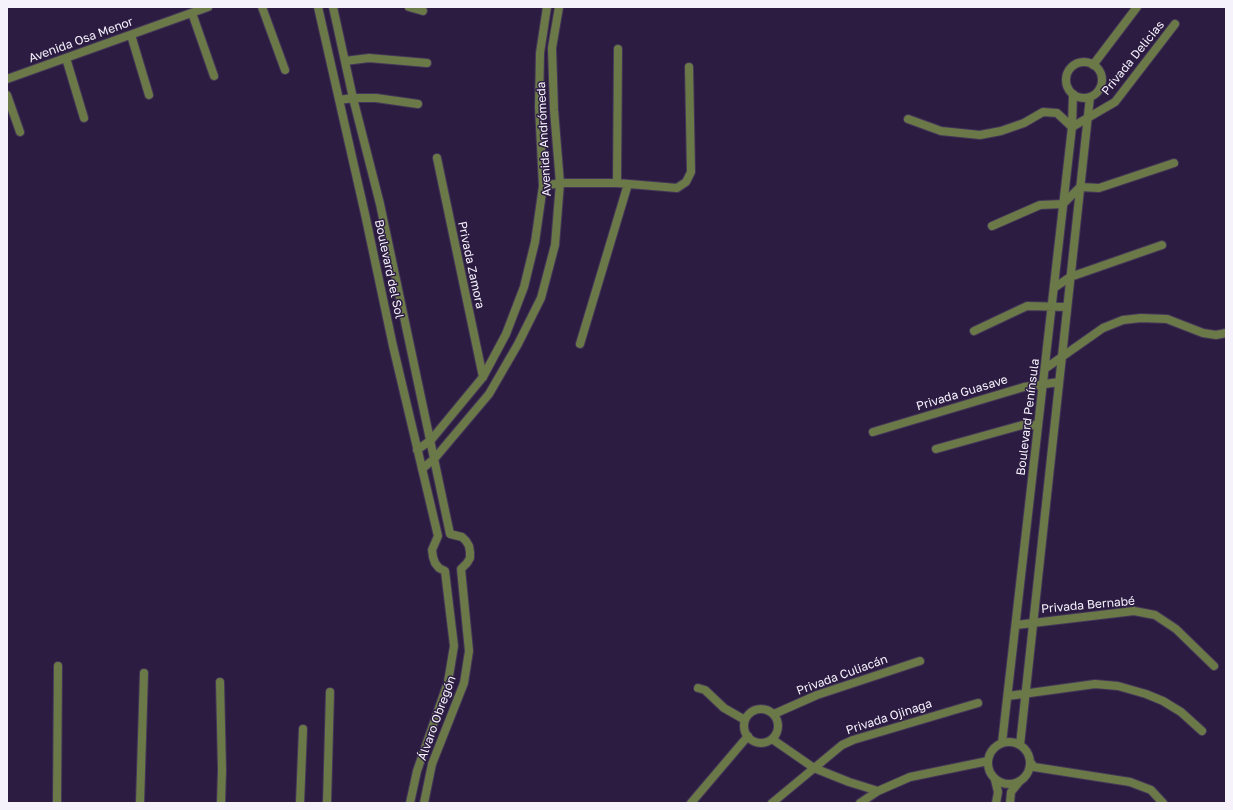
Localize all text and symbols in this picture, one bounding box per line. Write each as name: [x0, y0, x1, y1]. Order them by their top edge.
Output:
street label: Avenida Osa Menor: [27, 14, 135, 66]
street label: Privada Delicias: [1099, 18, 1167, 98]
street label: Avenida Andrómeda: [534, 81, 554, 197]
street label: Boulevard del Sol: [371, 218, 407, 320]
street label: Privada Zamora: [455, 220, 487, 310]
street label: Boulevard Península: [1014, 358, 1042, 476]
street label: Privada Guasave: [915, 372, 1009, 414]
street label: Privada Bernabé: [1040, 594, 1136, 616]
street label: Privada Culiacán: [794, 652, 890, 698]
street label: Álvaro Obregón: [415, 674, 459, 762]
street label: Privada Ojinaga: [844, 696, 934, 738]

